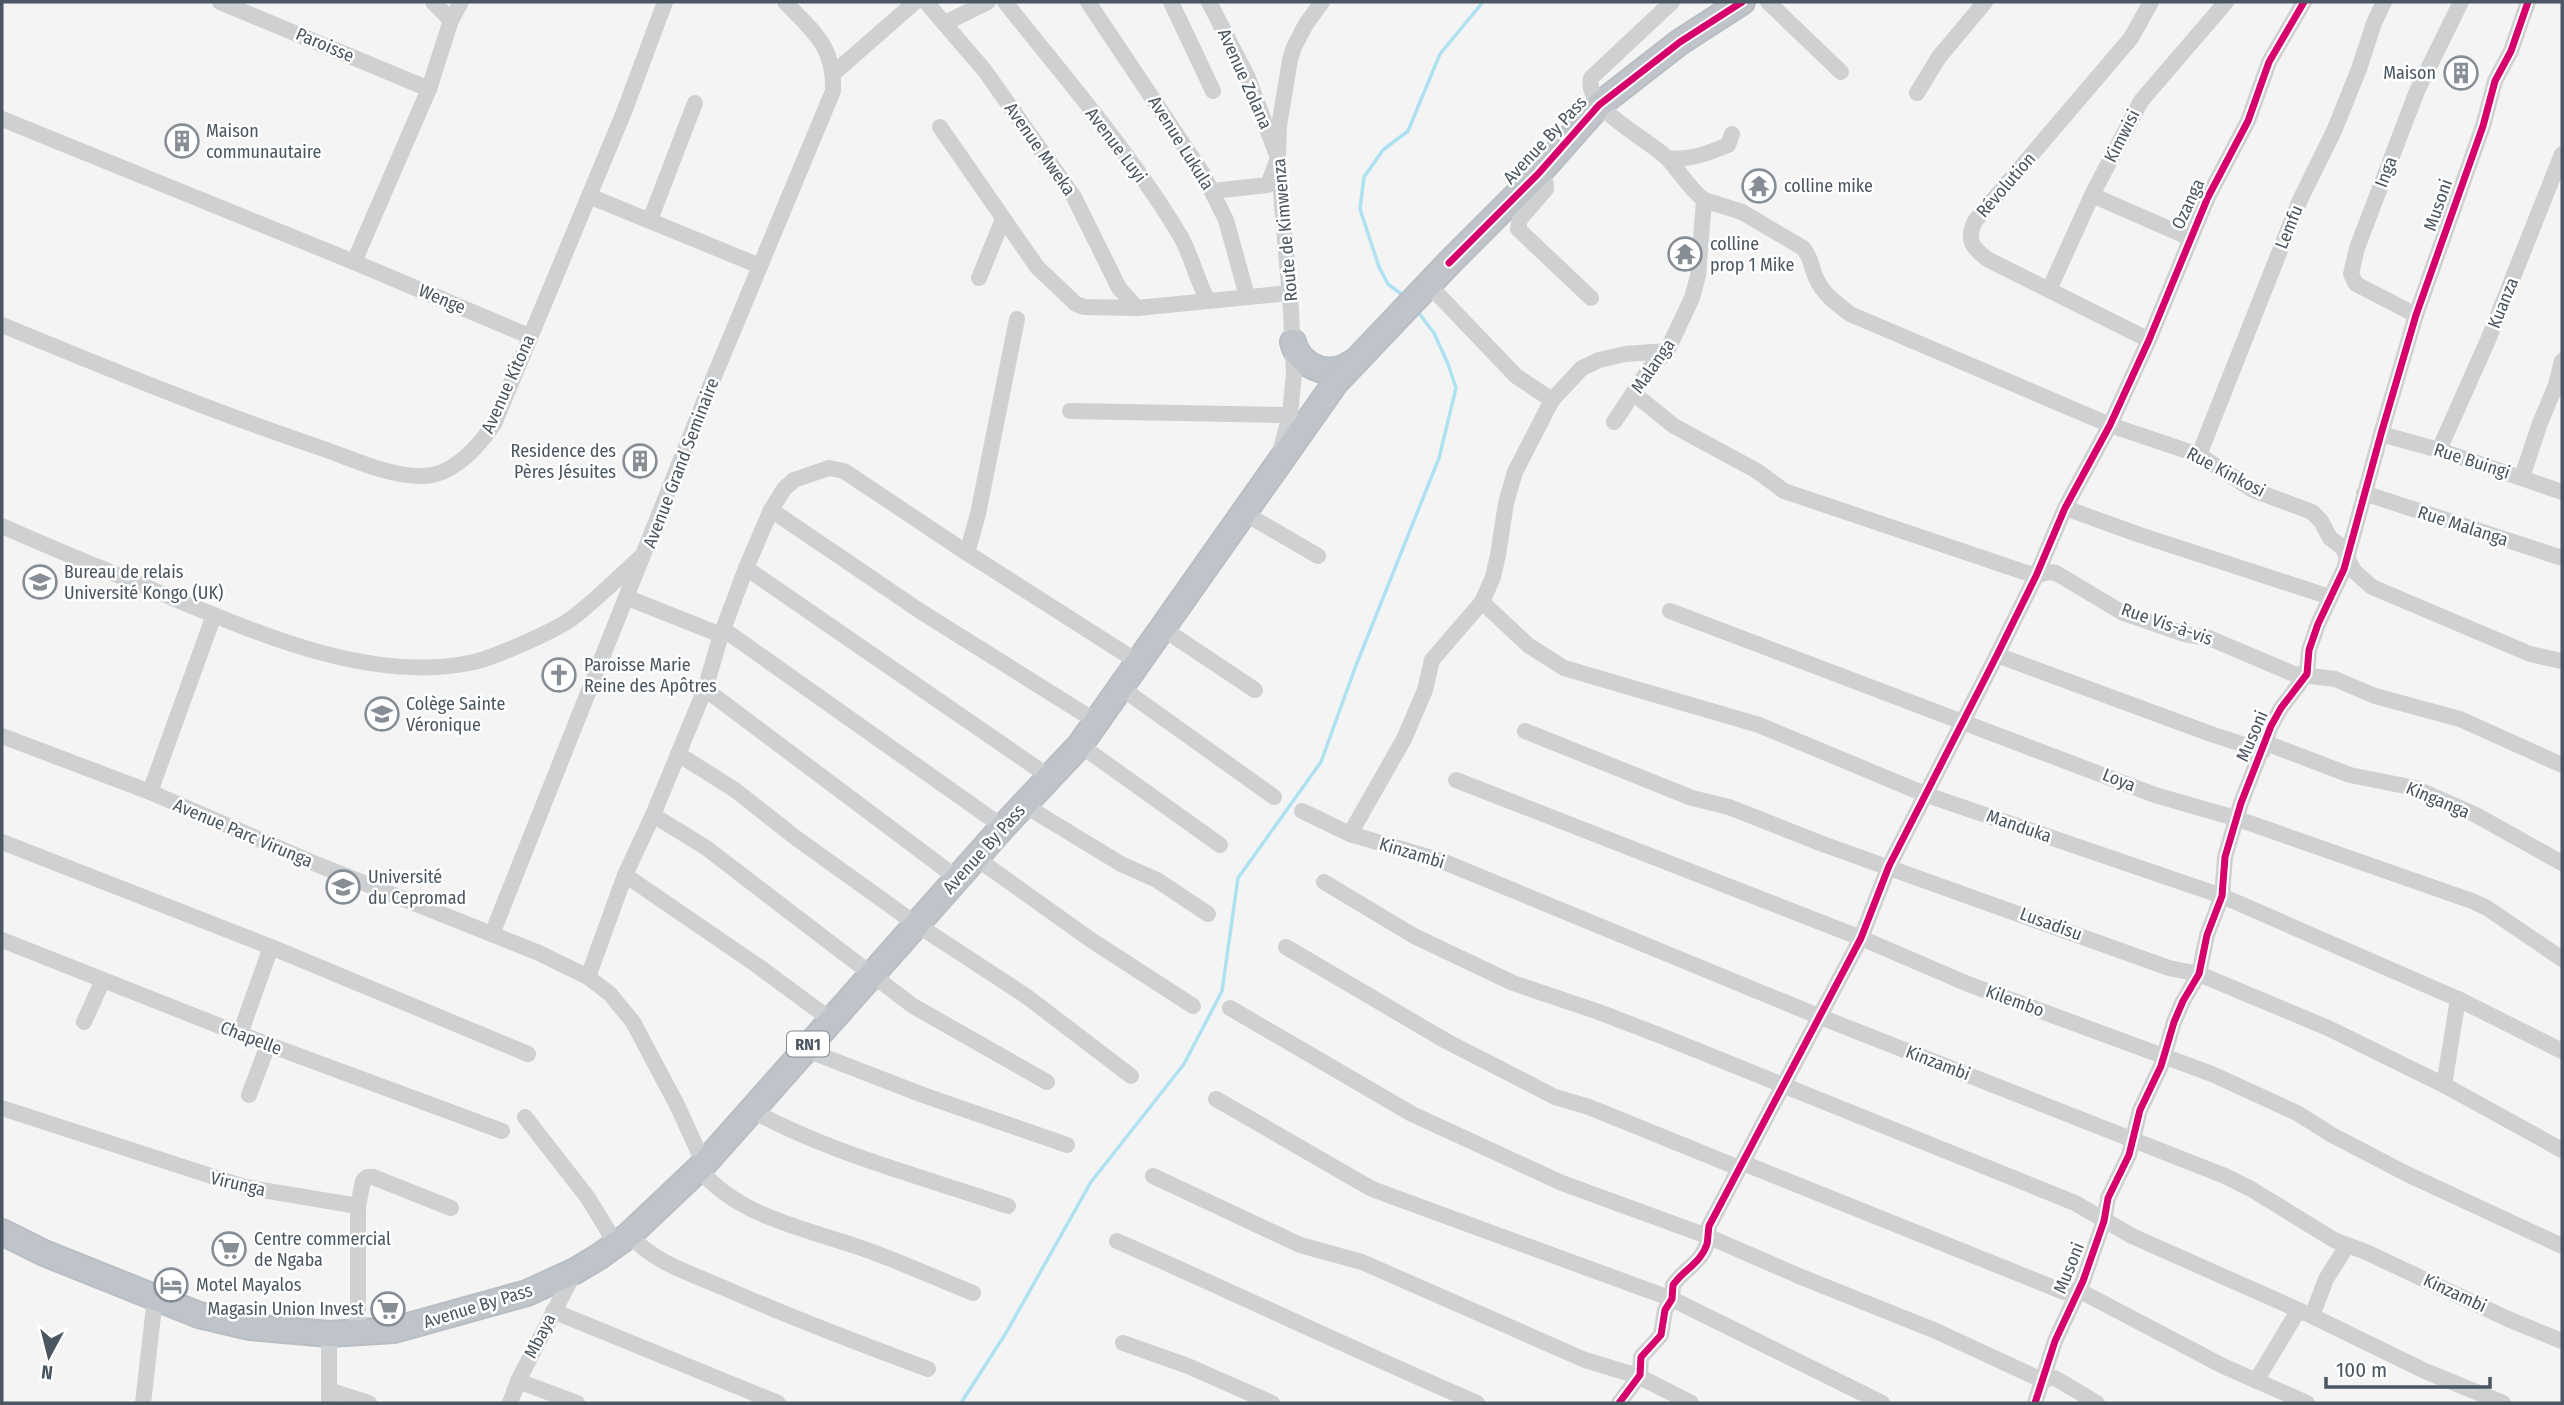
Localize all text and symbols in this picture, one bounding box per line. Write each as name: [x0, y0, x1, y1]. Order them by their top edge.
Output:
street label: Paroisse: [293, 23, 358, 67]
street label: Avenue Zolana: [1213, 25, 1277, 133]
building icon: Maison: [2442, 54, 2480, 92]
place label: Maison: [2383, 62, 2436, 84]
street label: Avenue By Pass: [1498, 91, 1592, 189]
street label: Avenue Lukula: [1143, 92, 1219, 194]
street label: Avenue Mweka: [1000, 98, 1080, 200]
street label: Avenue Luyi: [1081, 103, 1151, 187]
street label: Kimwisi: [2099, 106, 2145, 166]
place label: Maison communautaire: [206, 120, 322, 163]
building icon: Maison communautaire: [163, 122, 201, 160]
street label: Révolution: [1972, 148, 2040, 222]
street label: Inga: [2370, 153, 2402, 190]
street label: Route de Kimwenza: [1268, 157, 1302, 303]
temple icon: colline mike: [1740, 167, 1778, 205]
place label: colline mike: [1784, 175, 1873, 197]
street label: Ozanga: [2167, 175, 2209, 233]
street label: Musoni: [2419, 176, 2457, 234]
street label: Lemfu: [2270, 202, 2308, 252]
place label: colline prop 1 Mike: [1710, 233, 1794, 276]
temple icon: colline prop 1 Mike: [1666, 235, 1704, 273]
street label: Kuanza: [2483, 274, 2523, 332]
street label: Wenge: [415, 279, 469, 319]
street label: Avenue Kitona: [476, 331, 540, 437]
street label: Malanga: [1626, 334, 1680, 397]
street label: Avenue Grand Seminaire: [638, 375, 724, 551]
street label: Rue Buingi: [2431, 438, 2513, 484]
place label: Residence des Pères Jésuites: [511, 440, 616, 483]
building icon: Residence des Pères Jésuites: [621, 442, 659, 480]
street label: Rue Kinkosi: [2183, 442, 2269, 502]
street label: Rue Malanga: [2415, 501, 2511, 551]
place label: Bureau de relais Université Kongo (UK): [64, 561, 223, 604]
school or university icon: Bureau de relais Université Kongo (UK): [21, 563, 59, 601]
street label: Rue Vis-à-vis: [2118, 598, 2216, 650]
place label: Paroisse Marie Reine des Apôtres: [584, 654, 717, 697]
church icon: Paroisse Marie Reine des Apôtres: [540, 656, 578, 694]
place label: Colège Sainte Véronique: [406, 693, 505, 736]
school or university icon: Colège Sainte Véronique: [363, 695, 401, 733]
street label: Musoni: [2231, 707, 2273, 765]
street label: Loya: [2099, 764, 2139, 797]
street label: Kinganga: [2403, 777, 2473, 823]
street label: Avenue Parc Virunga: [170, 794, 316, 872]
street label: Avenue By Pass: [938, 800, 1030, 898]
street label: Manduka: [1984, 805, 2054, 847]
street label: Kinzambi: [1377, 833, 1447, 873]
place label: Université du Cepromad: [368, 866, 466, 909]
school or university icon: Université du Cepromad: [324, 868, 362, 906]
street label: Lusadisu: [2017, 903, 2085, 945]
street label: Kilembo: [1983, 980, 2047, 1022]
street label: Chapelle: [217, 1016, 285, 1060]
road number: RN1: [787, 1032, 829, 1056]
street label: Kinzambi: [1903, 1041, 1973, 1085]
street label: Virunga: [208, 1167, 268, 1201]
place label: Centre commercial de Ngaba: [254, 1228, 391, 1271]
supermarket icon: Centre commercial de Ngaba: [210, 1230, 248, 1268]
street label: Musoni: [2049, 1239, 2089, 1297]
hotel icon: Motel Mayalos: [152, 1266, 190, 1304]
street label: Kinzambi: [2420, 1269, 2490, 1317]
place label: Motel Mayalos: [196, 1274, 302, 1296]
street label: Avenue By Pass: [421, 1279, 535, 1333]
supermarket icon: Magasin Union Invest: [369, 1290, 407, 1328]
place label: Magasin Union Invest: [208, 1298, 364, 1320]
street label: Mbaya: [519, 1310, 561, 1362]
north arrow: [14, 1321, 84, 1391]
scale bar: [2326, 1346, 2490, 1390]
text: 100 m: [2336, 1357, 2387, 1383]
text: N: [40, 1360, 54, 1384]

